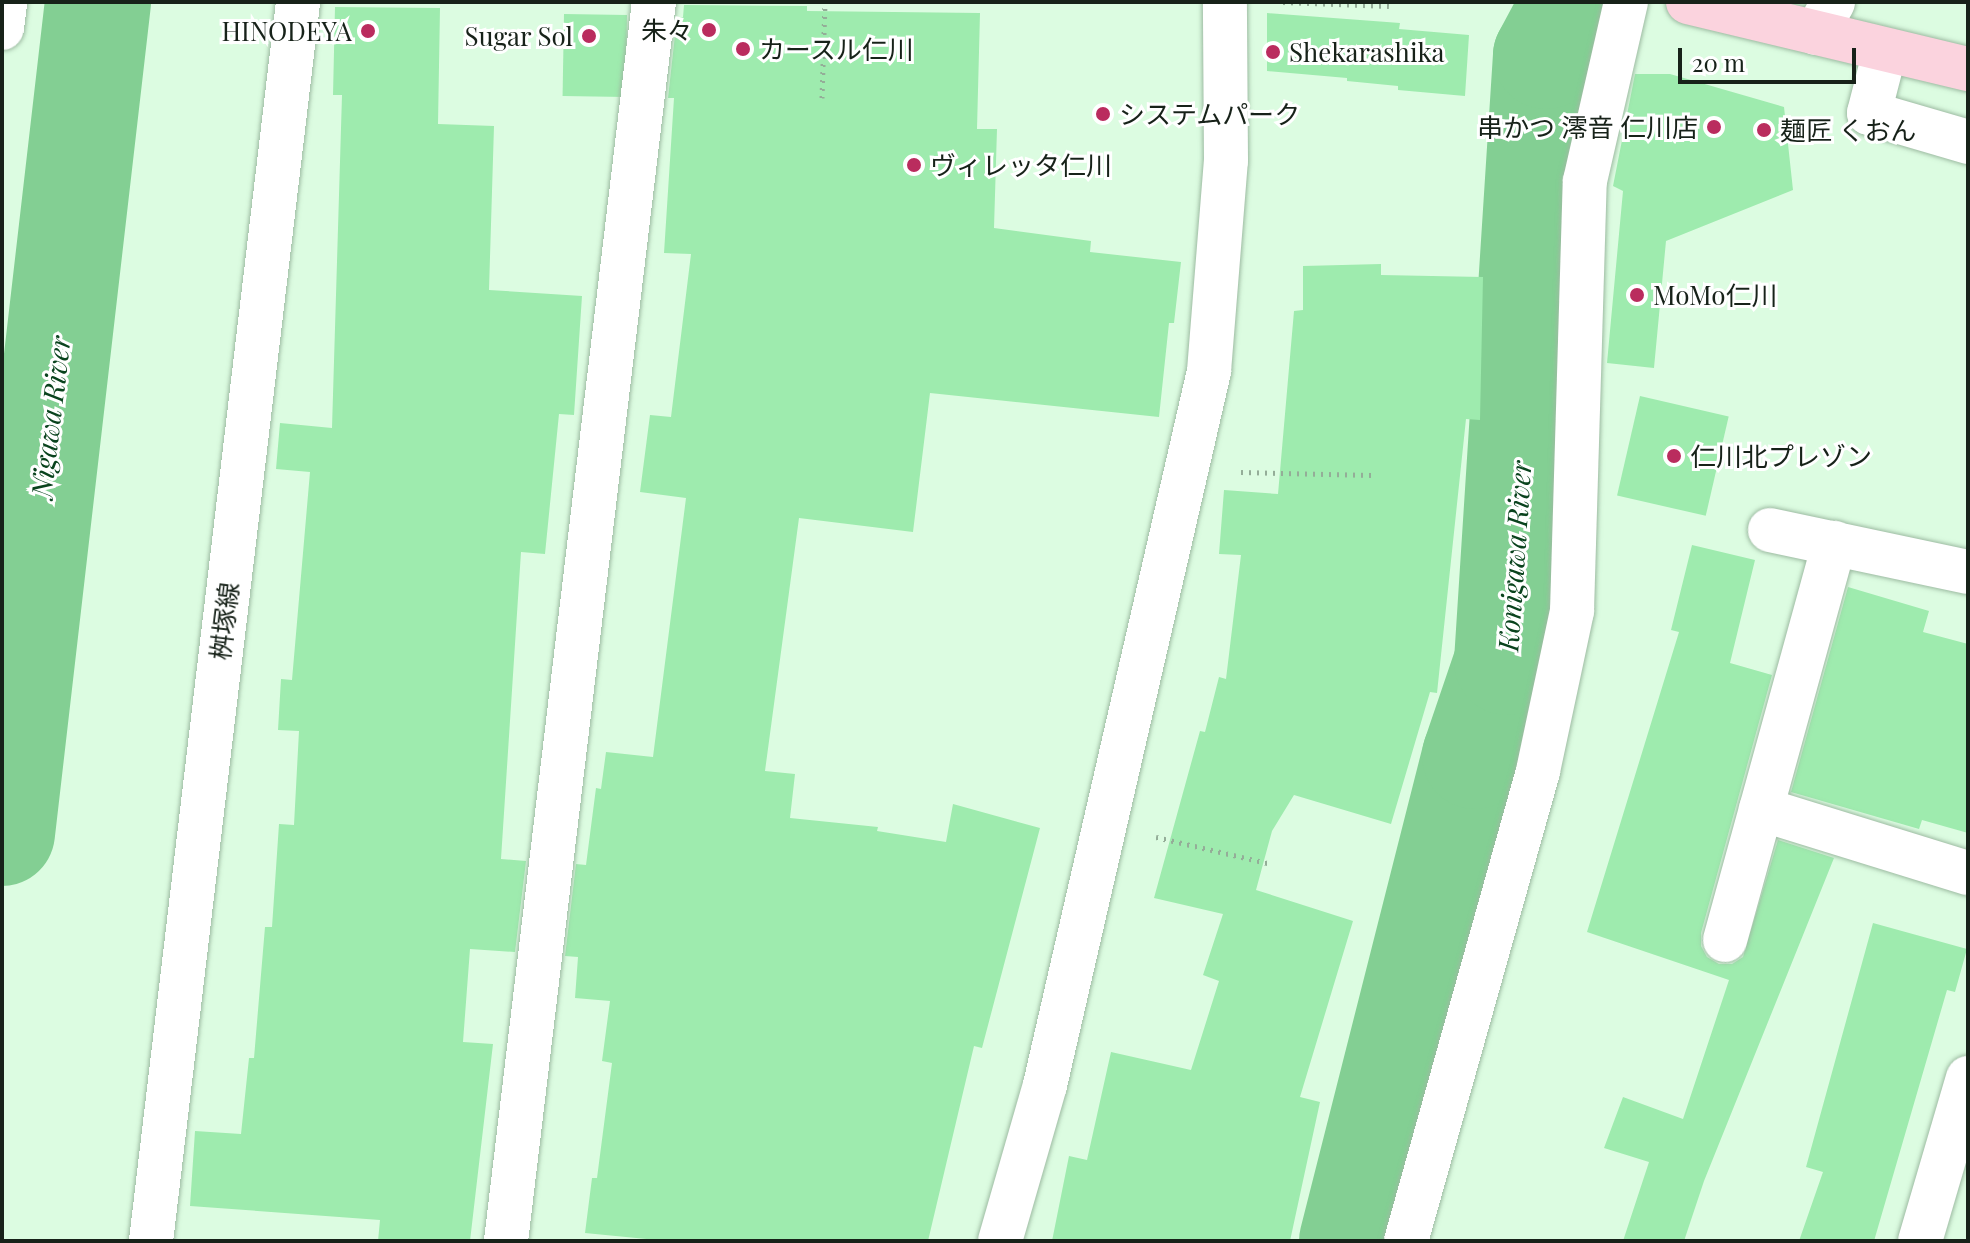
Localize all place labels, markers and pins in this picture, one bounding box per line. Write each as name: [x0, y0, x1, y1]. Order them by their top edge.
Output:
place label: 朱々: [641, 14, 693, 46]
place label: HINODEYA: [221, 15, 352, 47]
place label: Sugar Sol: [464, 20, 573, 52]
marker: 朱々: [700, 21, 718, 39]
marker: HINODEYA: [359, 22, 377, 40]
marker: Sugar Sol: [580, 27, 598, 45]
place label: カースル仁川: [759, 33, 915, 65]
place label: Shekarashika: [1289, 36, 1445, 68]
marker: カースル仁川: [734, 40, 752, 58]
marker: Shekarashika: [1264, 43, 1282, 61]
place label: システムパーク: [1119, 98, 1301, 130]
marker: システムパーク: [1094, 105, 1112, 123]
place label: 串かつ 澪音 仁川店: [1477, 111, 1698, 143]
place label: 麺匠 くおん: [1780, 114, 1916, 146]
marker: 串かつ 澪音 仁川店: [1705, 118, 1723, 136]
marker: 麺匠 くおん: [1755, 121, 1773, 139]
place label: ヴィレッタ仁川: [930, 149, 1112, 181]
marker: ヴィレッタ仁川: [905, 156, 923, 174]
place label: MoMo仁川: [1653, 279, 1777, 311]
marker: MoMo仁川: [1628, 286, 1646, 304]
place label: 仁川北プレゾン: [1690, 440, 1872, 472]
marker: 仁川北プレゾン: [1665, 447, 1683, 465]

